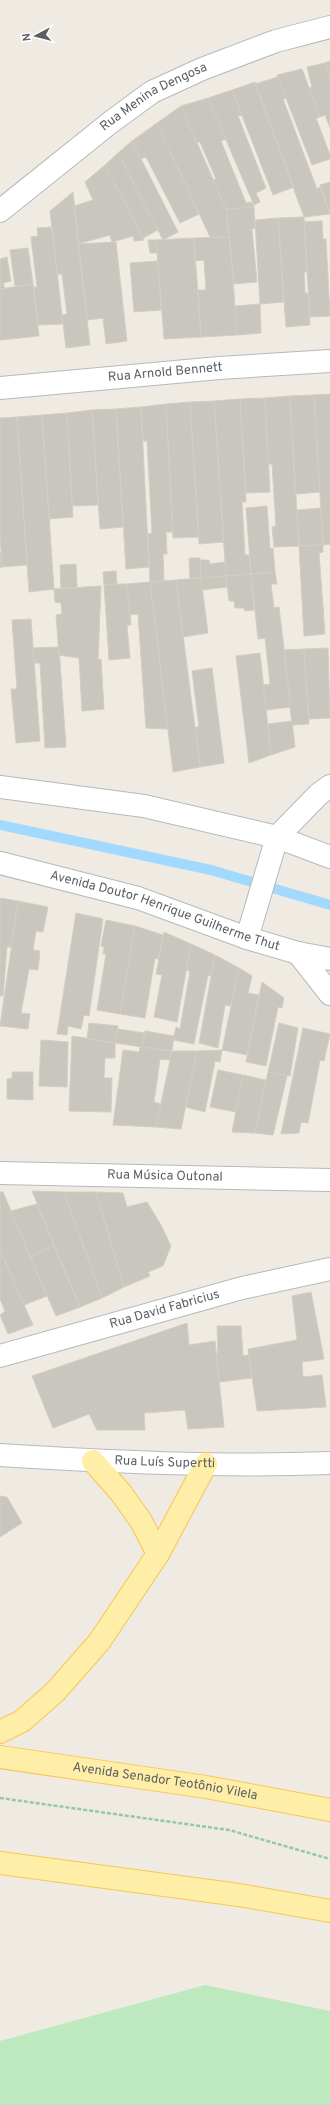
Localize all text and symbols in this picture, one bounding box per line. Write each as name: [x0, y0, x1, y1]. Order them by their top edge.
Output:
north arrow: [16, 16, 56, 56]
text: N: [20, 32, 34, 42]
street label: Rua Menina Dengosa: [97, 60, 209, 135]
street label: Rua Arnold Bennett: [107, 360, 223, 386]
street label: Avenida Doutor Henrique Guilherme Thut: [48, 868, 282, 955]
street label: Rua Música Outonal: [107, 1167, 223, 1186]
street label: Rua David Fabricius: [108, 1287, 221, 1333]
street label: Rua Luís Supertti: [114, 1453, 215, 1472]
street label: Avenida Senador Teotônio Vilela: [72, 1760, 259, 1804]

